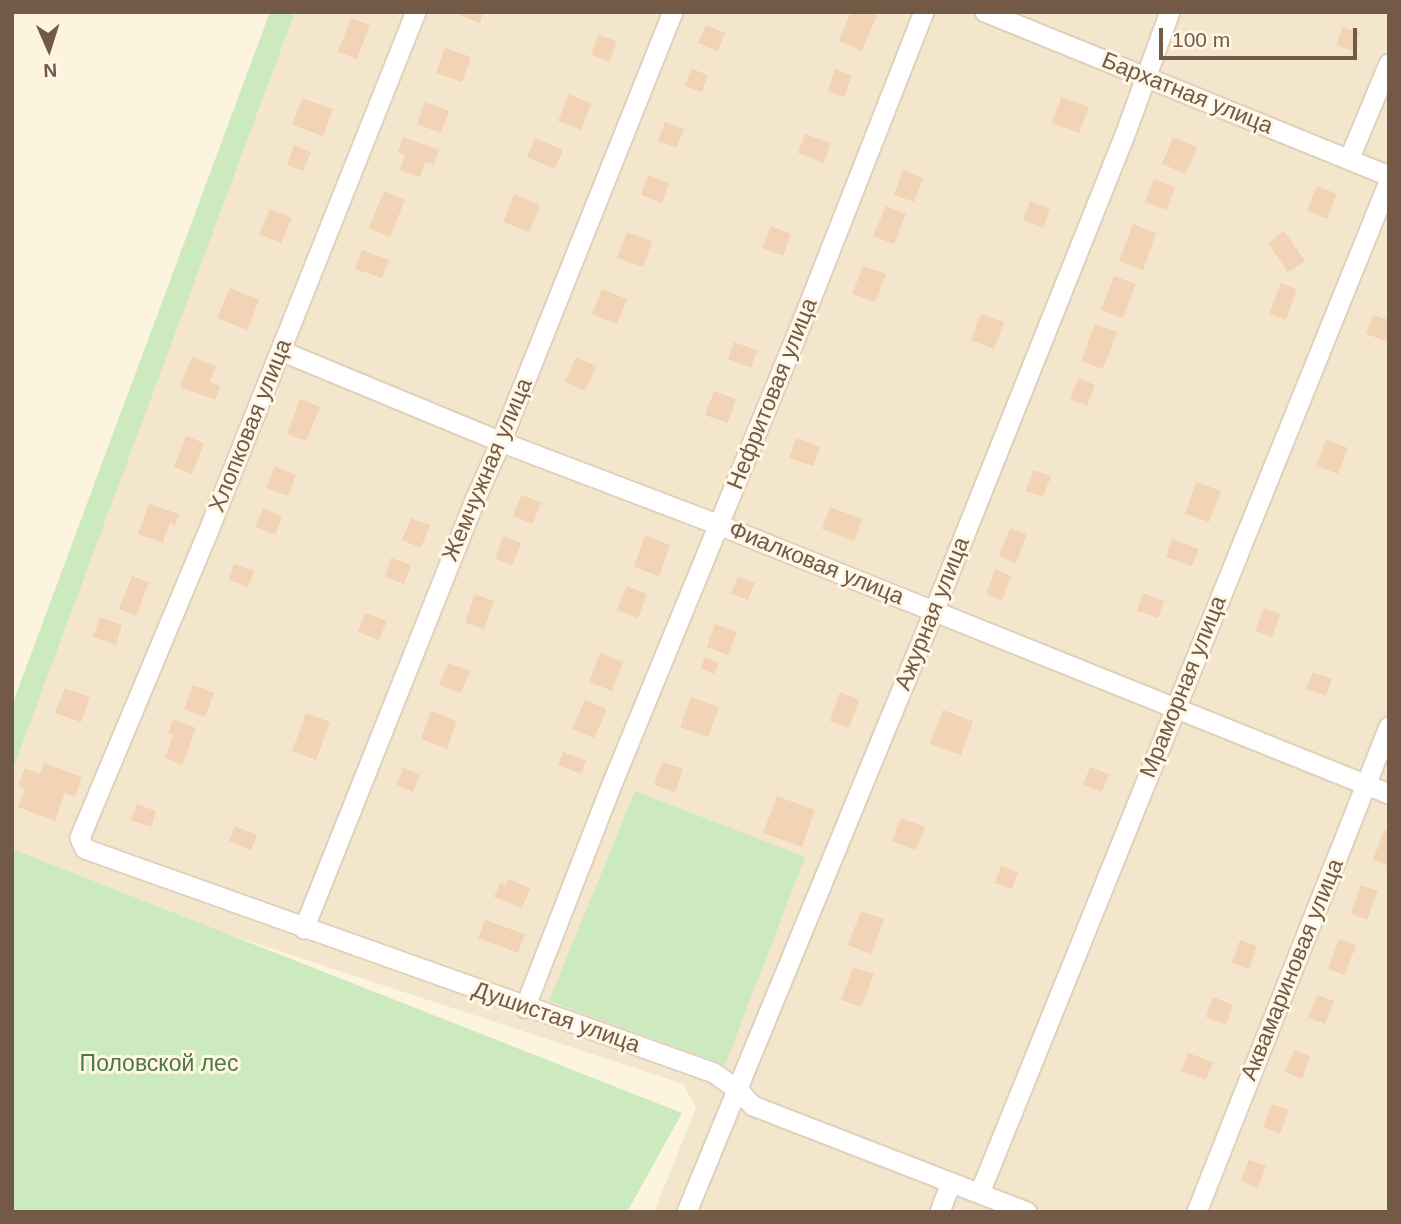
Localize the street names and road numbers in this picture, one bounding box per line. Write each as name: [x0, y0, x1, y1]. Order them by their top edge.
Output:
street label: Бархатная улица: [1097, 47, 1277, 141]
street label: Нефритовая улица: [722, 294, 824, 494]
street label: Хлопковая улица: [204, 335, 298, 517]
street label: Жемчужная улица: [437, 374, 539, 566]
street label: Фиалковая улица: [724, 516, 908, 612]
street label: Ажурная улица: [890, 533, 976, 695]
street label: Мраморная улица: [1135, 592, 1233, 782]
street label: Аквамариновая улица: [1236, 855, 1350, 1085]
street label: Душистая улица: [469, 976, 643, 1060]

